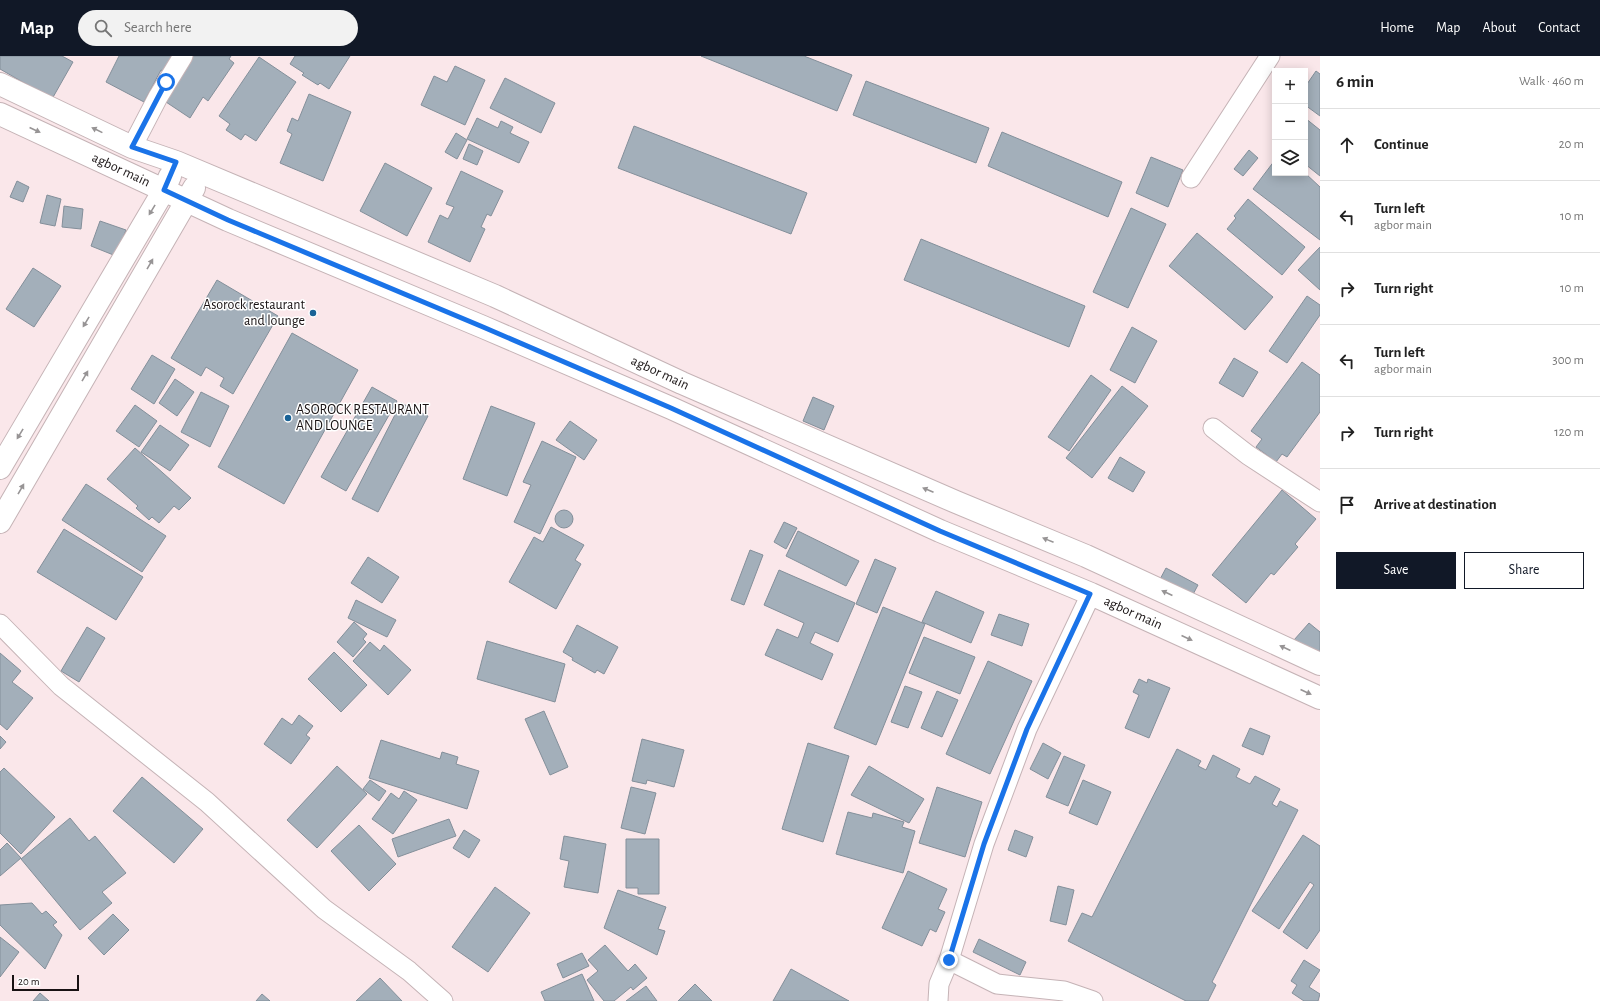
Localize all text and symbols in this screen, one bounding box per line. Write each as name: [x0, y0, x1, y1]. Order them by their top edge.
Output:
search box: [78, 10, 358, 46]
icon: search: [92, 17, 114, 39]
text: Map: [20, 19, 54, 38]
text: Search here: [124, 20, 192, 35]
text: Home: [1380, 21, 1414, 35]
text: Map: [1436, 21, 1460, 35]
text: About: [1482, 21, 1516, 35]
text: Contact: [1538, 21, 1580, 35]
map controls: [1272, 68, 1308, 176]
button: +: [1272, 68, 1308, 104]
route start: [157, 73, 175, 91]
text: 6 min: [1336, 73, 1374, 90]
text: Walk · 460 m: [1519, 75, 1584, 88]
button: −: [1272, 104, 1308, 140]
one-way arrow: [30, 127, 41, 133]
one-way arrow: [92, 127, 103, 133]
icon: ahead: [1336, 134, 1358, 156]
text: Continue: [1374, 137, 1429, 152]
text: 20 m: [1559, 138, 1584, 151]
button: layers: [1272, 140, 1308, 176]
street label: agbor main: [90, 150, 152, 190]
text: Turn left: [1374, 201, 1425, 216]
one-way arrow: [149, 204, 156, 216]
icon: left: [1336, 206, 1358, 228]
text: 10 m: [1560, 210, 1584, 223]
text: agbor main: [1374, 219, 1432, 232]
one-way arrow: [146, 258, 153, 270]
icon: right: [1336, 278, 1358, 300]
text: Turn right: [1374, 281, 1433, 296]
text: 10 m: [1560, 282, 1584, 295]
place label: Asorock restaurant and lounge: [203, 298, 306, 328]
marker: Asorock restaurant and lounge: [308, 308, 318, 318]
one-way arrow: [83, 316, 90, 328]
text: Turn left: [1374, 345, 1425, 360]
icon: left: [1336, 350, 1358, 372]
street label: agbor main: [629, 353, 691, 393]
text: 300 m: [1552, 354, 1584, 367]
text: agbor main: [1374, 363, 1432, 376]
one-way arrow: [82, 371, 89, 382]
place label: ASOROCK RESTAURANT AND LOUNGE: [296, 403, 429, 433]
marker: ASOROCK RESTAURANT AND LOUNGE: [283, 413, 293, 423]
icon: right: [1336, 422, 1358, 444]
text: Turn right: [1374, 425, 1433, 440]
text: 120 m: [1554, 426, 1584, 439]
one-way arrow: [17, 428, 24, 440]
one-way arrow: [17, 483, 24, 495]
one-way arrow: [922, 487, 934, 493]
icon: arrive: [1336, 494, 1358, 516]
text: Arrive at destination: [1374, 497, 1497, 512]
one-way arrow: [1041, 537, 1053, 543]
button: Save: [1336, 552, 1456, 589]
button: Share: [1464, 552, 1584, 589]
one-way arrow: [1161, 590, 1172, 596]
street label: agbor main: [1102, 594, 1164, 632]
one-way arrow: [1182, 635, 1193, 641]
one-way arrow: [1279, 645, 1290, 651]
one-way arrow: [1300, 689, 1311, 695]
route end: [940, 951, 958, 969]
scale bar: [12, 973, 79, 992]
text: 20 m: [18, 976, 39, 987]

